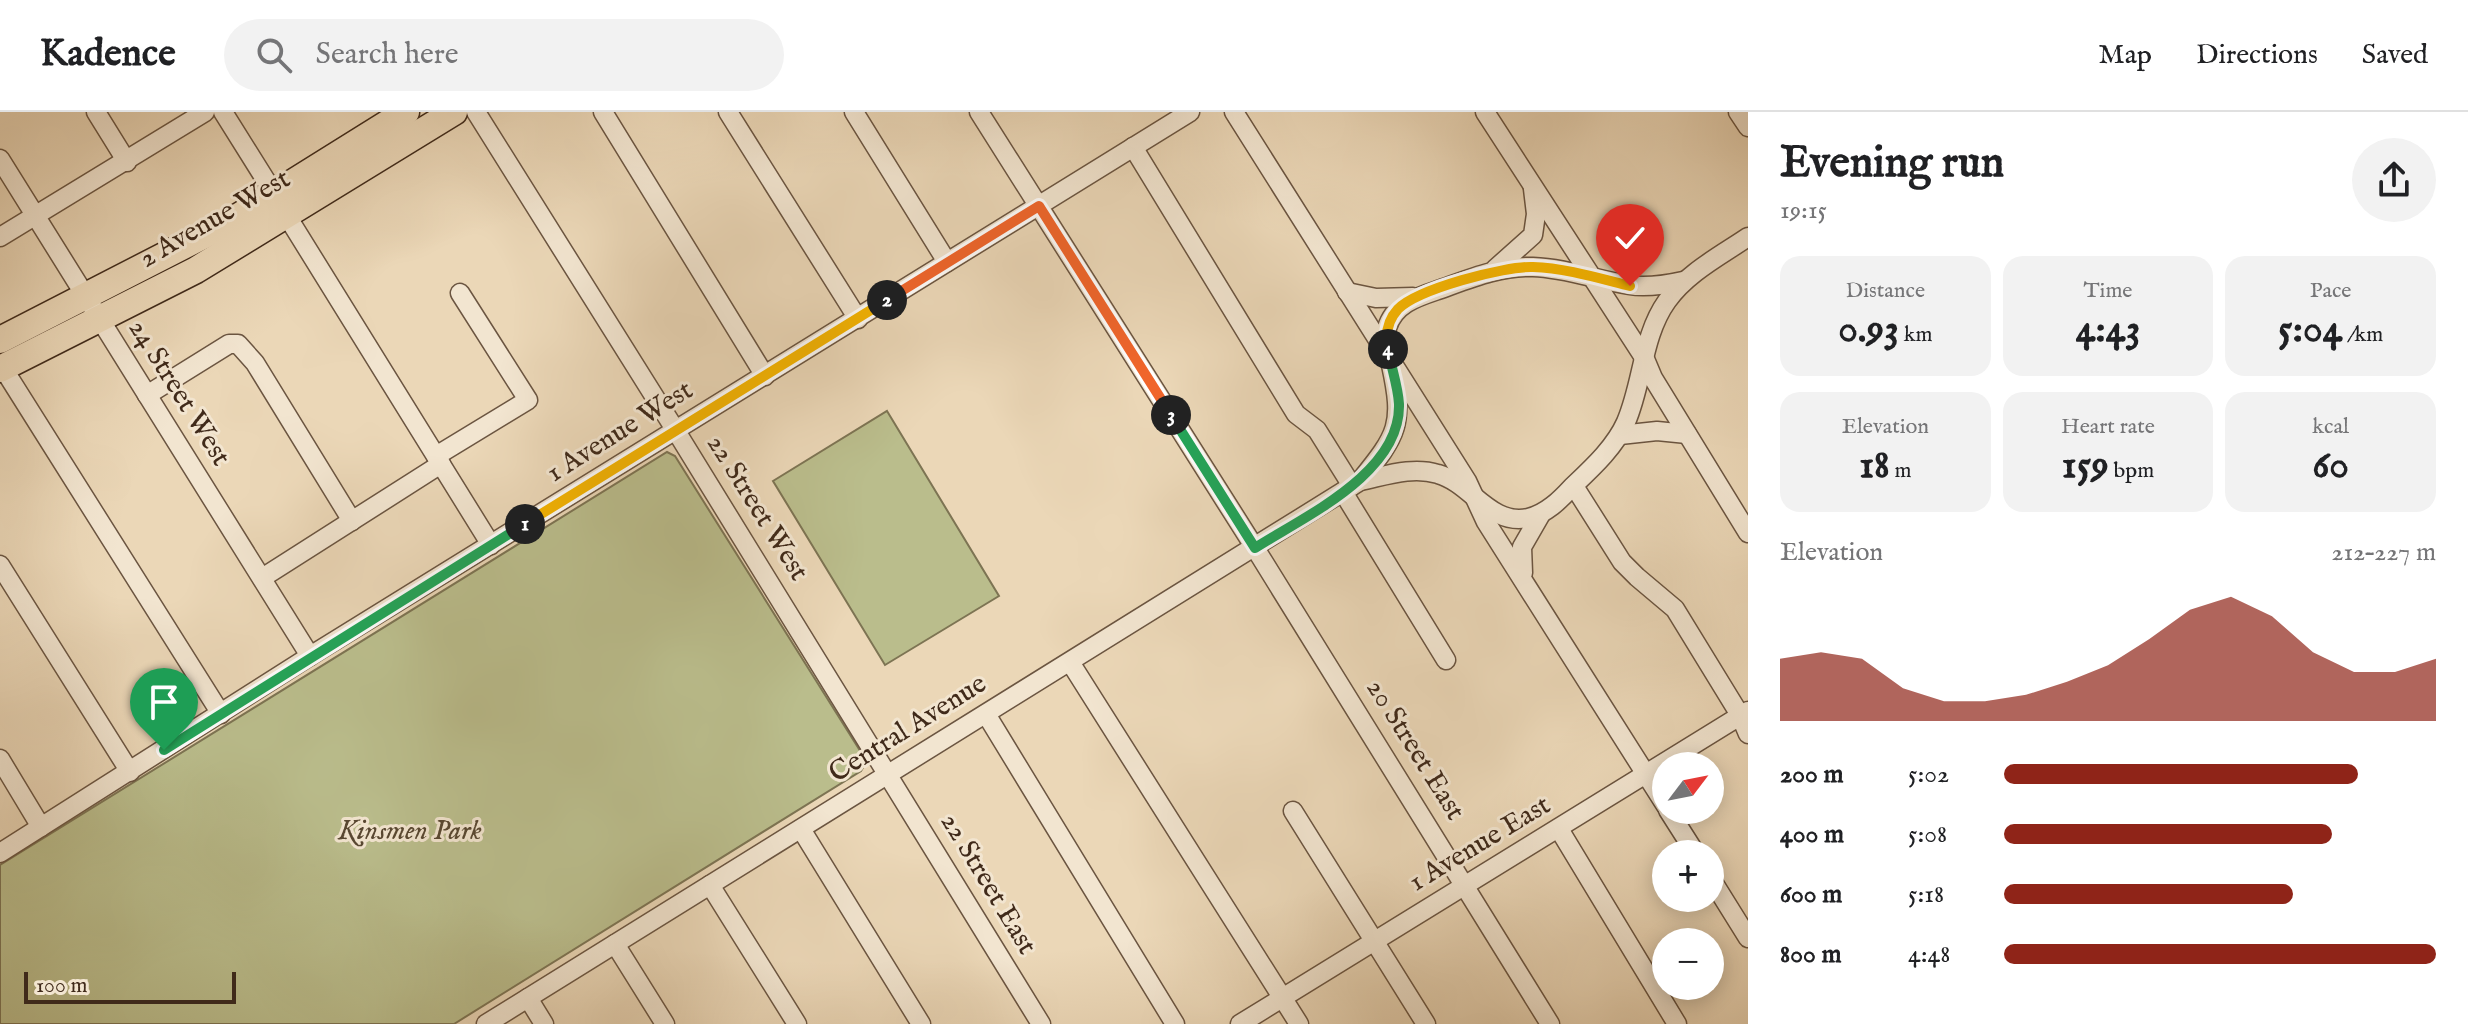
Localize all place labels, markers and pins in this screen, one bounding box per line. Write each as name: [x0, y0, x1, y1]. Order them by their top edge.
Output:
pin: [1596, 204, 1664, 286]
pin: 2: [867, 280, 907, 320]
pin: 4: [1368, 329, 1408, 369]
pin: 3: [1151, 395, 1191, 435]
pin: 1: [505, 504, 545, 544]
pin: [130, 668, 198, 750]

